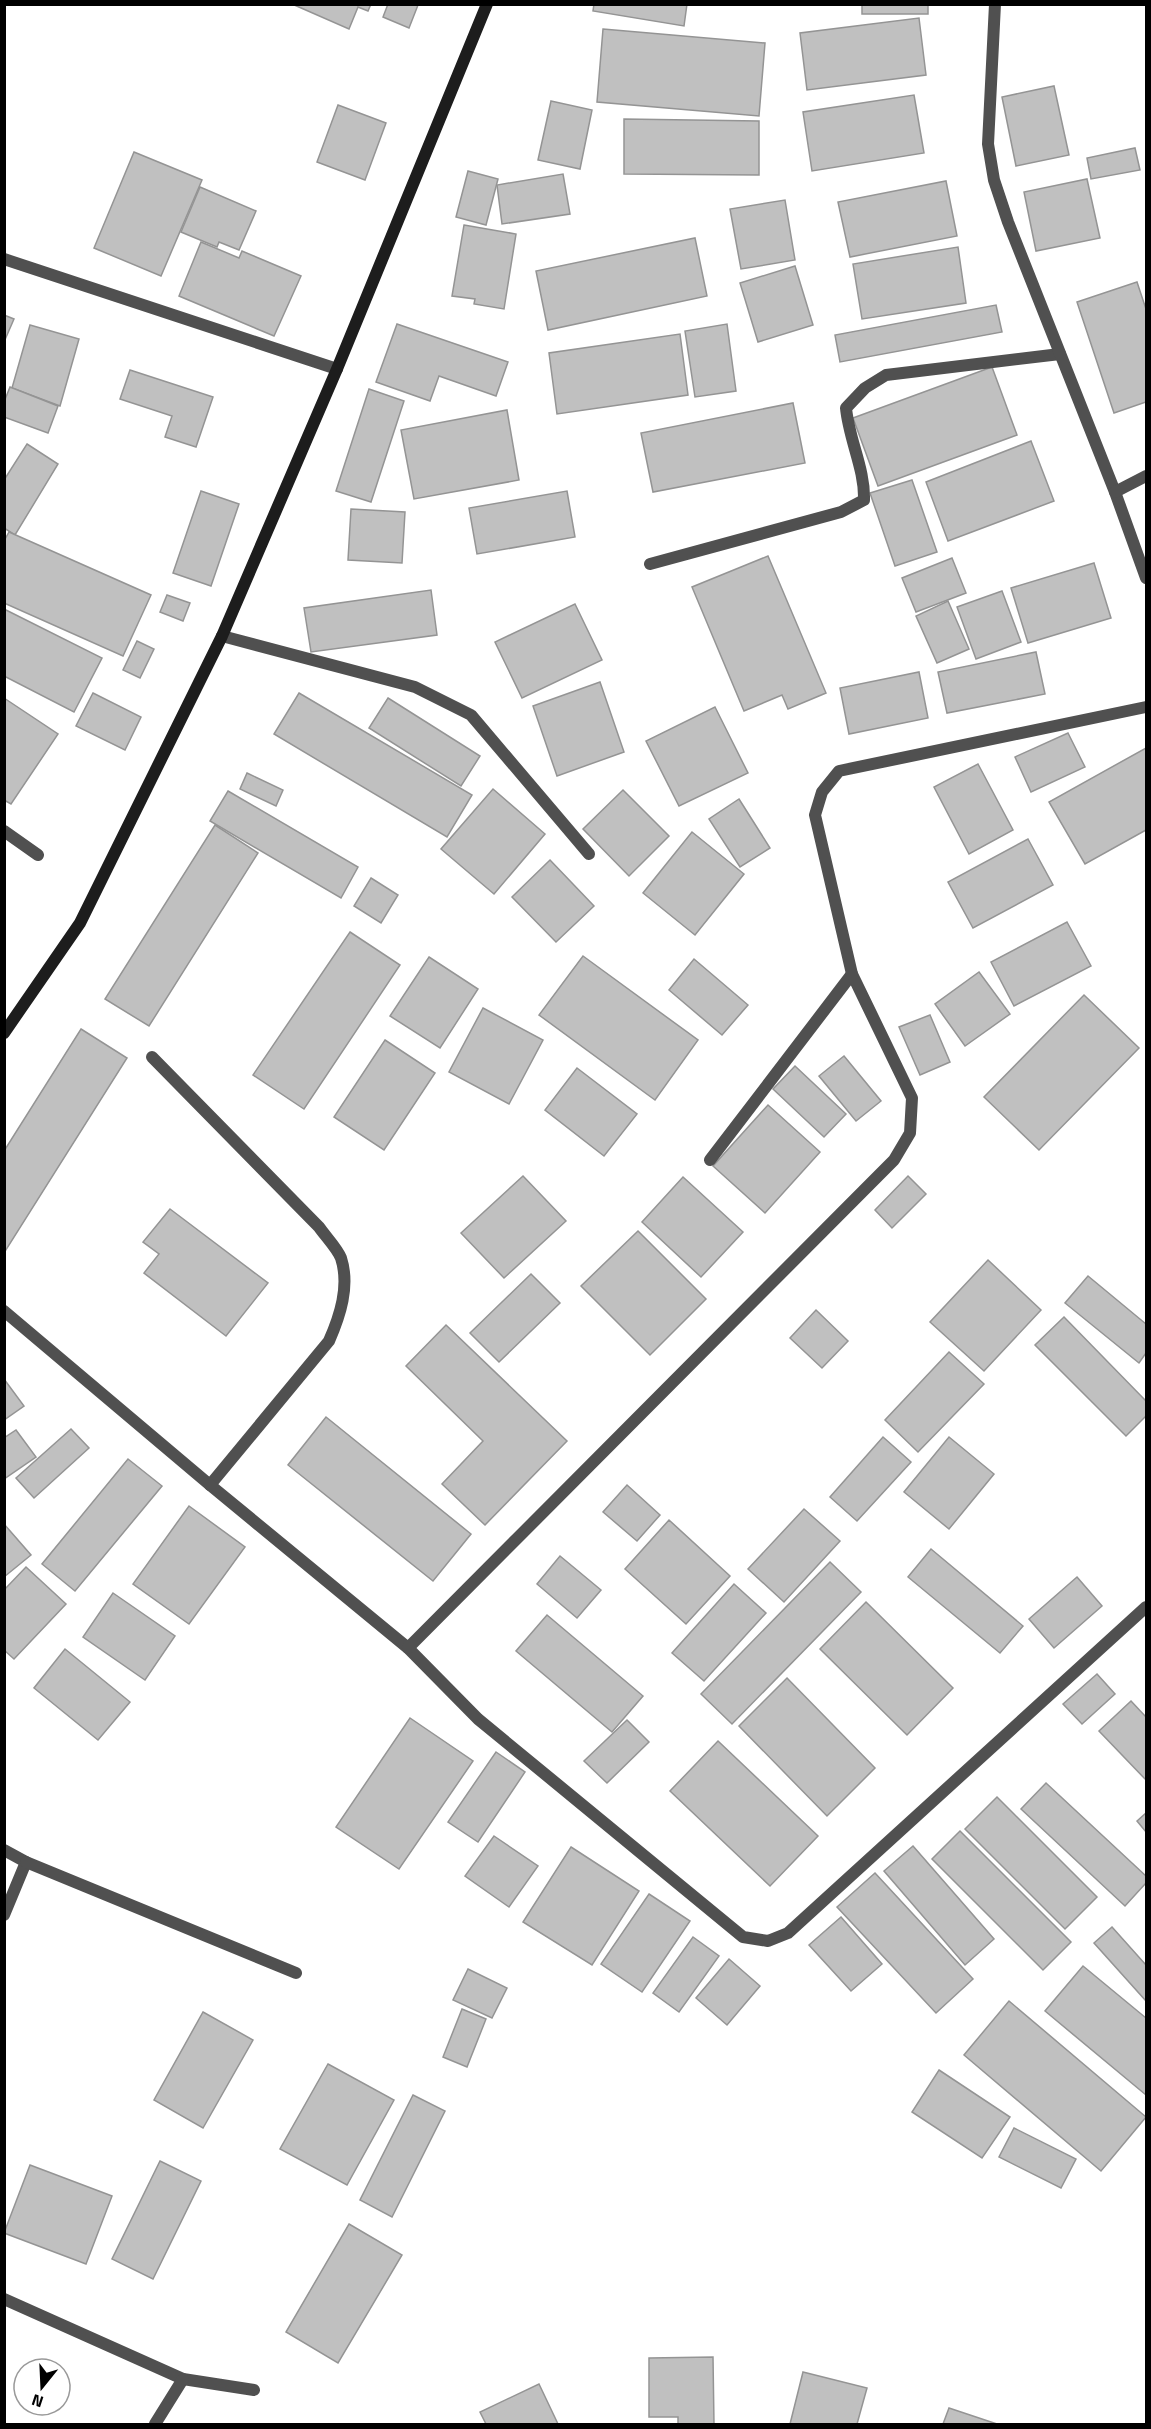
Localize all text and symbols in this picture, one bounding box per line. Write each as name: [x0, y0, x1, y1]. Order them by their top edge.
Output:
north arrow: [12, 2357, 72, 2417]
text: N: [28, 2388, 46, 2414]

